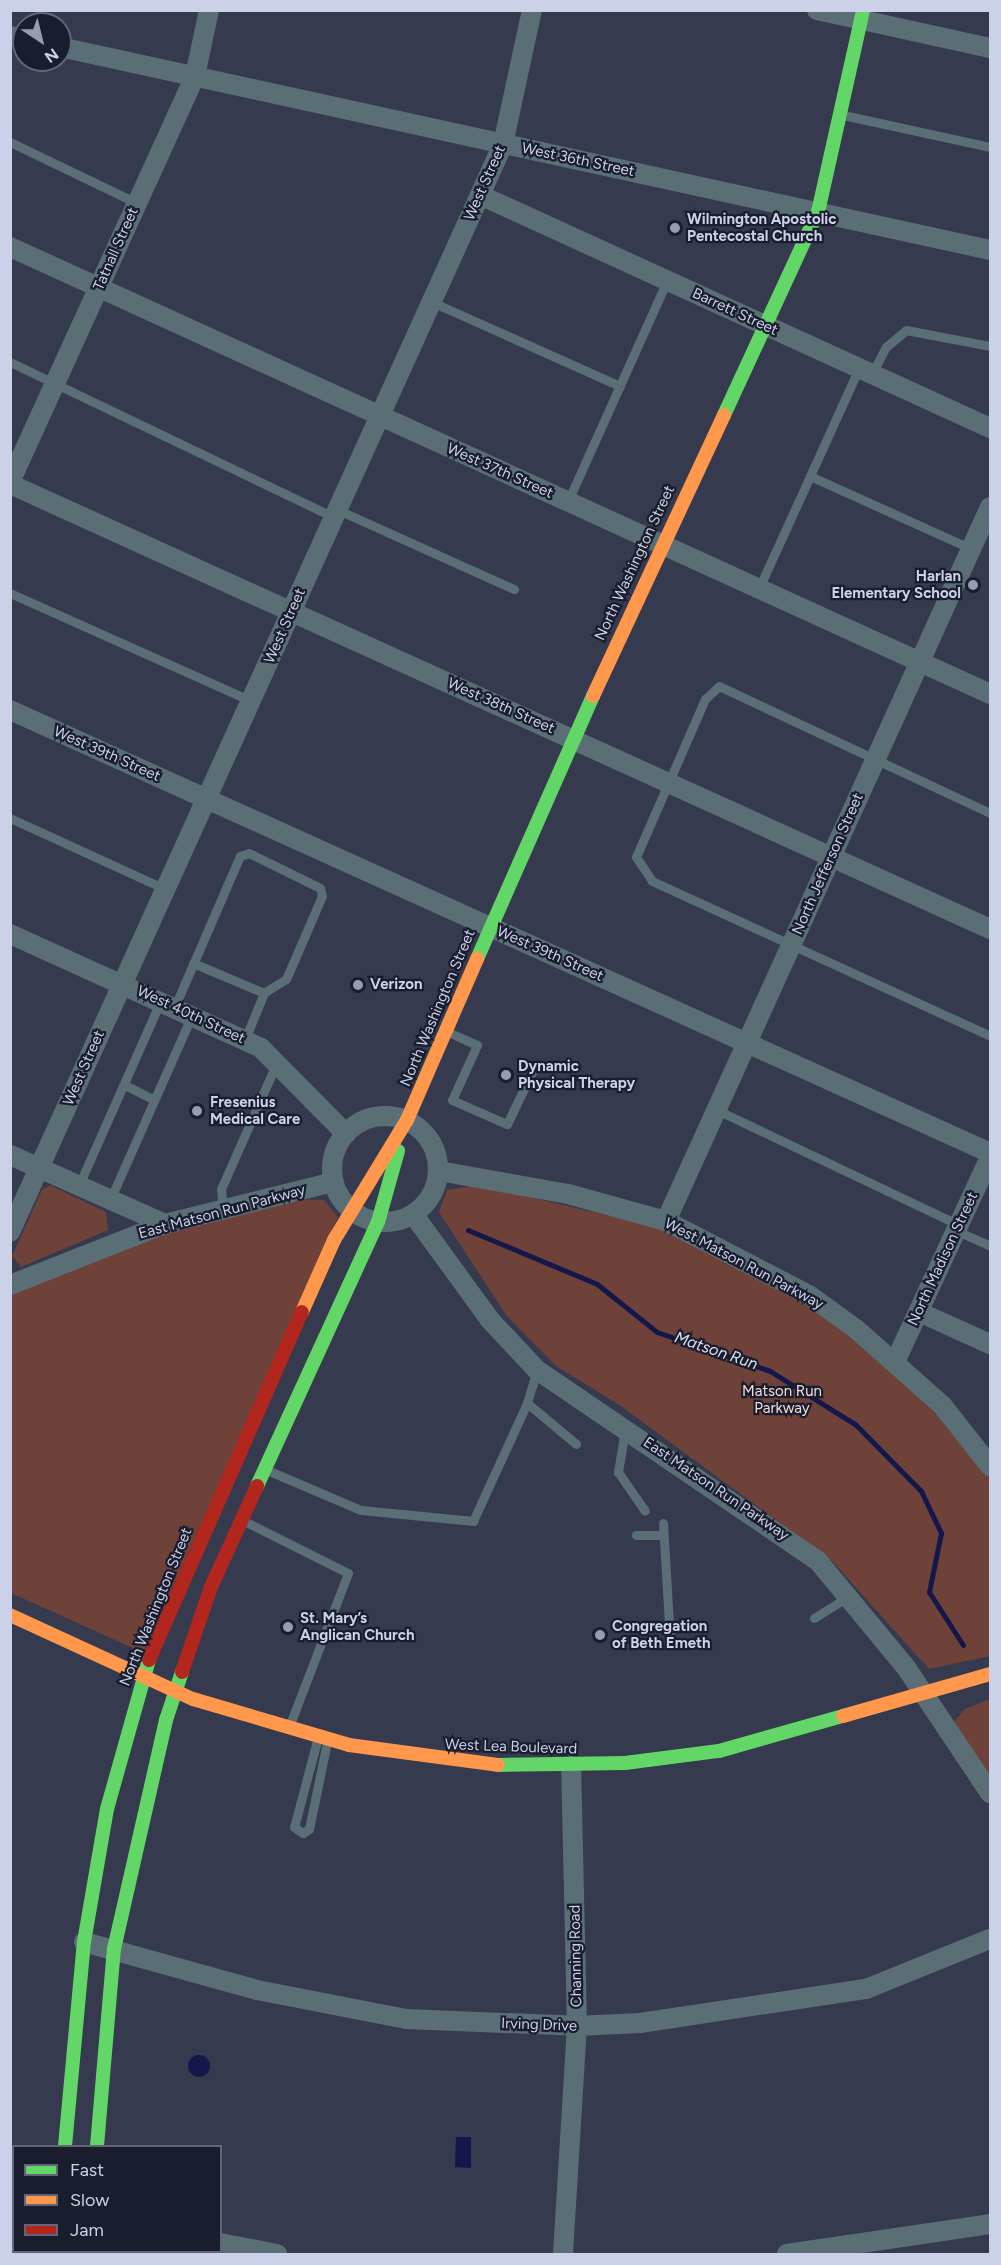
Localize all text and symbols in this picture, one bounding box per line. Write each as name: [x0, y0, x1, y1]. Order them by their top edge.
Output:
north arrow: [12, 12, 72, 72]
text: N: [41, 44, 62, 67]
street label: West 36th Street: [520, 139, 636, 181]
street label: West Street: [460, 143, 510, 223]
street label: Tatnall Street: [90, 205, 142, 293]
place label: Wilmington Apostolic Pentecostal Church: [687, 210, 836, 245]
marker: Wilmington Apostolic Pentecostal Church: [668, 221, 682, 235]
street label: Barrett Street: [689, 284, 781, 340]
street label: West 37th Street: [444, 440, 556, 502]
street label: North Washington Street: [591, 483, 679, 643]
place label: Harlan Elementary School: [832, 567, 961, 602]
marker: Harlan Elementary School: [966, 578, 980, 592]
street label: West Street: [260, 586, 310, 666]
street label: West 38th Street: [445, 674, 557, 738]
street label: West 39th Street: [51, 722, 163, 786]
street label: North Jefferson Street: [789, 790, 867, 938]
street label: West 39th Street: [494, 922, 606, 986]
street label: North Washington Street: [397, 927, 479, 1089]
place label: Verizon: [370, 976, 423, 994]
marker: Verizon: [351, 978, 365, 992]
street label: West 40th Street: [134, 982, 248, 1048]
street label: West Street: [59, 1028, 109, 1108]
place label: Dynamic Physical Therapy: [518, 1057, 635, 1092]
marker: Dynamic Physical Therapy: [499, 1068, 513, 1082]
place label: Fresenius Medical Care: [210, 1093, 300, 1128]
marker: Fresenius Medical Care: [188, 1102, 206, 1120]
street label: East Matson Run Parkway: [137, 1181, 307, 1243]
street label: North Madison Street: [904, 1189, 982, 1329]
street label: West Matson Run Parkway: [661, 1214, 827, 1314]
water label: Matson Run: [672, 1328, 760, 1374]
park label: Matson Run Parkway: [742, 1382, 822, 1417]
street label: East Matson Run Parkway: [640, 1433, 792, 1545]
street label: North Washington Street: [116, 1525, 196, 1689]
place label: St. Mary’s Anglican Church: [300, 1609, 415, 1644]
place label: Congregation of Beth Emeth: [612, 1617, 711, 1652]
marker: St. Mary’s Anglican Church: [281, 1620, 295, 1634]
marker: Congregation of Beth Emeth: [593, 1628, 607, 1642]
street label: West Lea Boulevard: [445, 1736, 577, 1758]
street label: Channing Road: [566, 1905, 586, 2007]
street label: Irving Drive: [501, 2015, 577, 2035]
legend: [12, 2145, 222, 2253]
text: Fast: [70, 2159, 104, 2181]
text: Slow: [70, 2189, 109, 2211]
text: Jam: [70, 2219, 104, 2241]

